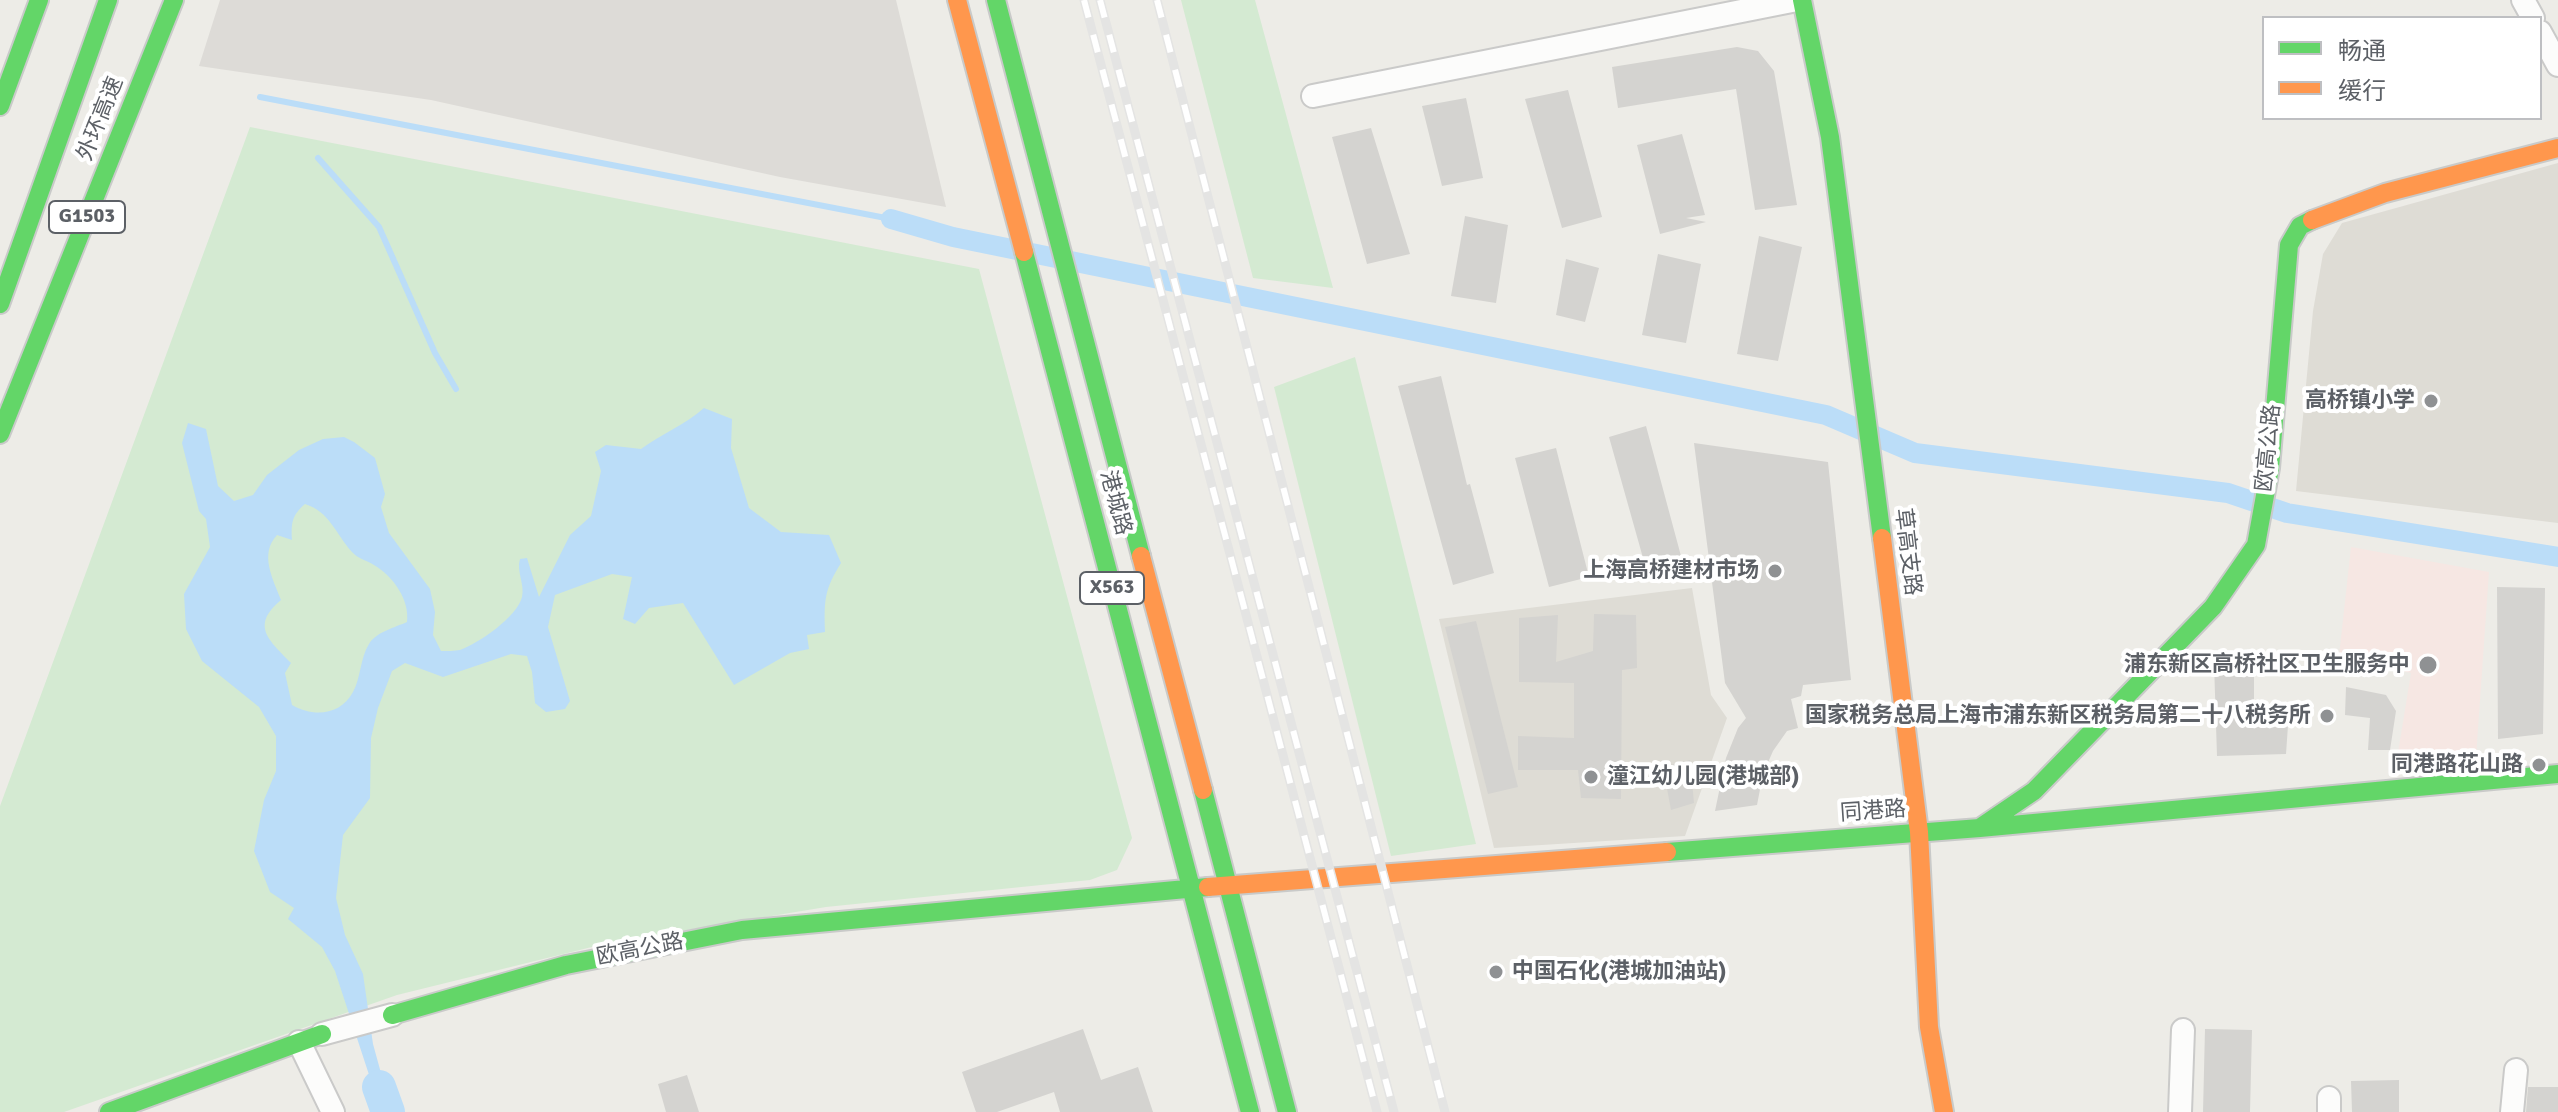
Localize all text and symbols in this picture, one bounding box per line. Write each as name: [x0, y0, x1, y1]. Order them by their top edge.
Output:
legend: [2262, 16, 2542, 120]
text: 畅通: [2338, 36, 2386, 66]
street label: 外环高速: [72, 73, 130, 165]
text: 缓行: [2338, 76, 2386, 106]
road number: G1503: [49, 201, 125, 233]
place label: 高桥镇小学: [2305, 388, 2415, 414]
marker: 高桥镇小学: [2422, 392, 2440, 410]
street label: 欧高公路: [2251, 403, 2287, 493]
street label: 港城路: [1094, 468, 1136, 538]
street label: 草高支路: [1889, 507, 1925, 597]
place label: 上海高桥建材市场: [1583, 558, 1759, 584]
marker: 上海高桥建材市场: [1766, 562, 1784, 580]
road number: X563: [1080, 572, 1144, 604]
place label: 浦东新区高桥社区卫生服务中: [2124, 652, 2410, 678]
marker: 浦东新区高桥社区卫生服务中: [2417, 654, 2439, 676]
place label: 国家税务总局上海市浦东新区税务局第二十八税务所: [1805, 703, 2311, 729]
marker: 国家税务总局上海市浦东新区税务局第二十八税务所: [2318, 707, 2336, 725]
place label: 同港路花山路: [2391, 752, 2523, 778]
marker: 同港路花山路: [2530, 756, 2548, 774]
place label: 潼江幼儿园(港城部): [1607, 764, 1799, 790]
marker: 潼江幼儿园(港城部): [1582, 768, 1600, 786]
street label: 同港路: [1839, 797, 1907, 827]
street label: 欧高公路: [594, 929, 686, 971]
place label: 中国石化(港城加油站): [1512, 959, 1726, 985]
marker: 中国石化(港城加油站): [1487, 963, 1505, 981]

